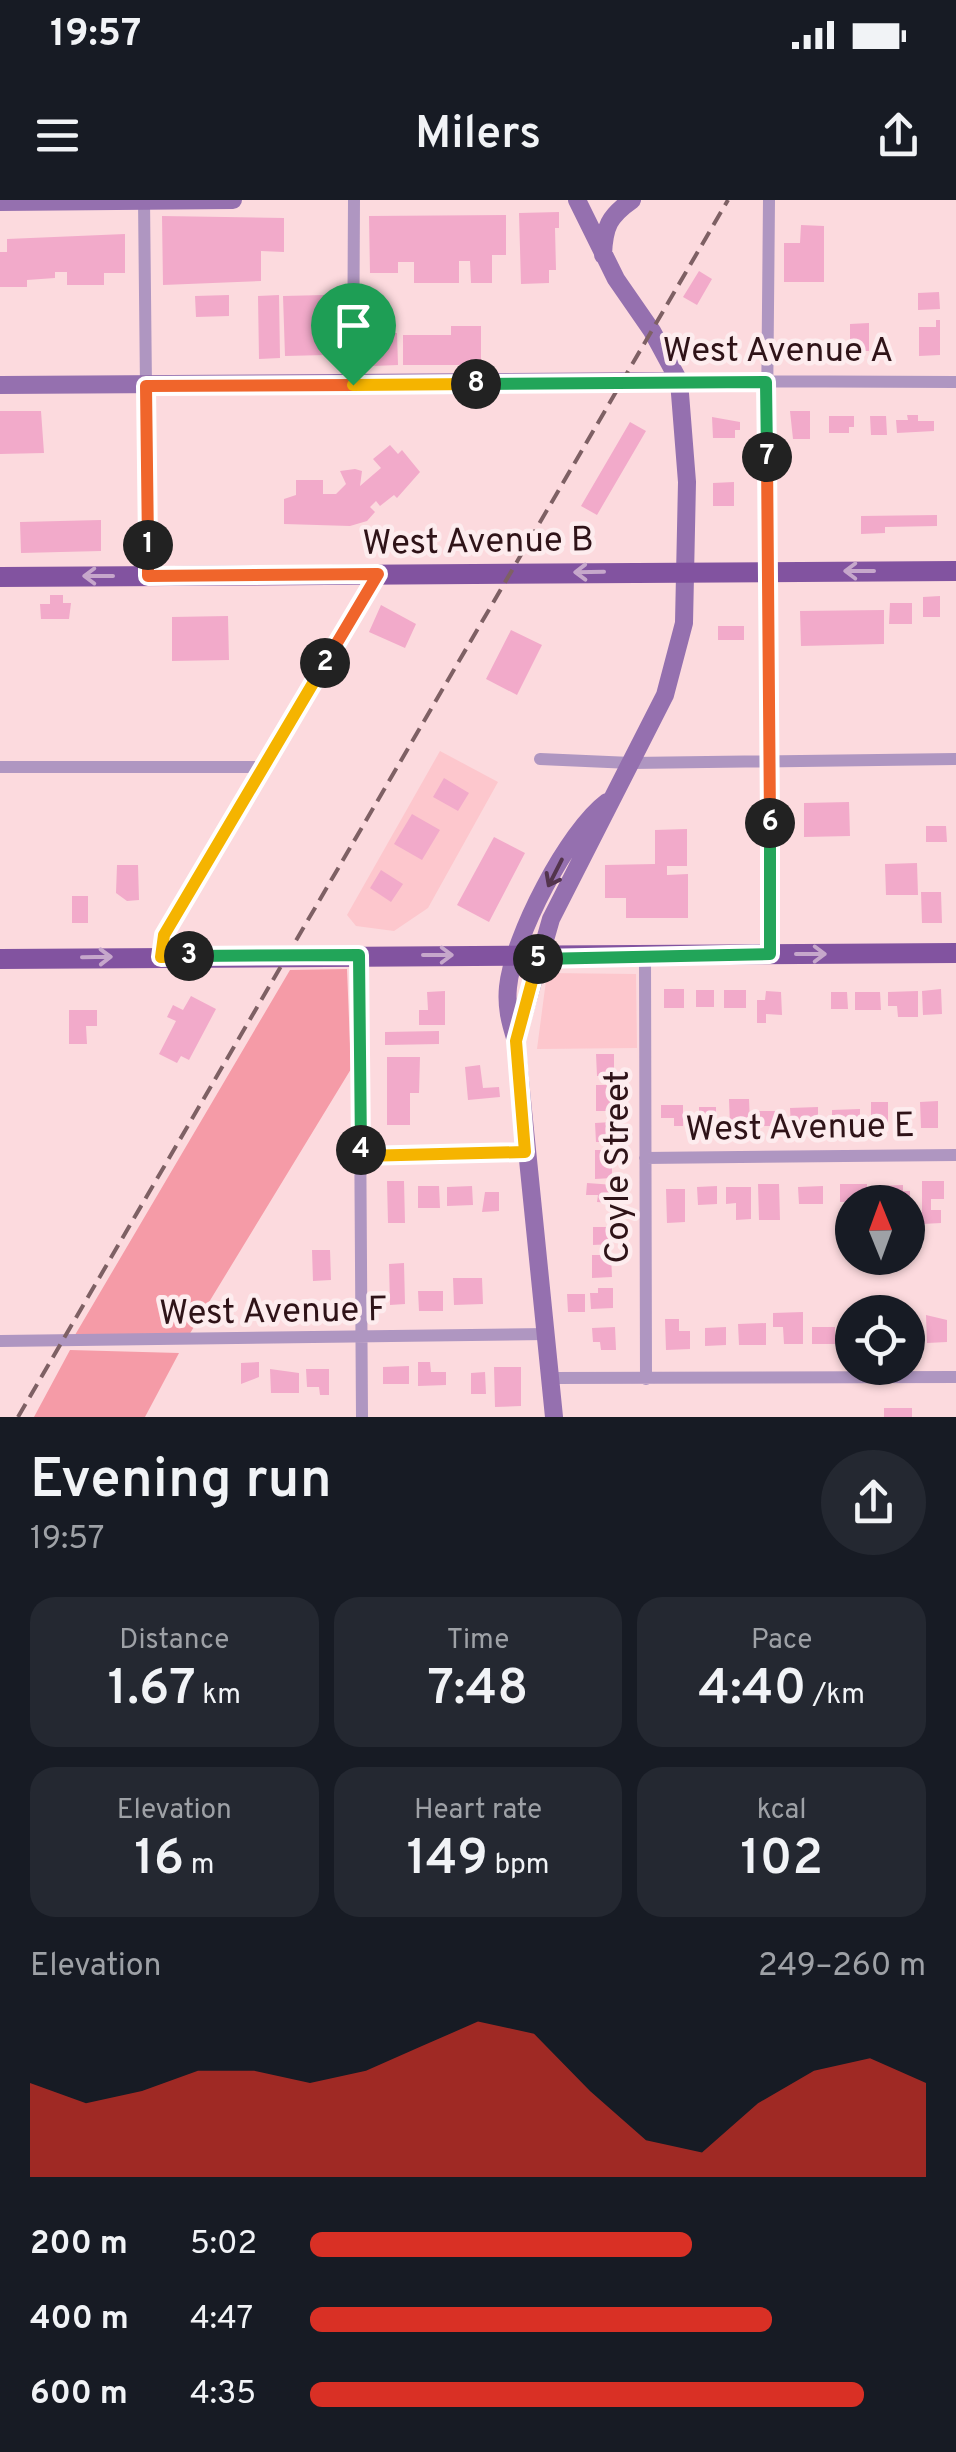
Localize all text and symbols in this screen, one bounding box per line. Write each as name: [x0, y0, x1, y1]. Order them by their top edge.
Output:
text: 19:57: [50, 11, 141, 60]
text: Milers: [415, 107, 541, 164]
icon: menu: [30, 108, 85, 163]
icon: share: [871, 108, 926, 163]
pin: [311, 283, 396, 386]
icon: arrive: [326, 298, 381, 353]
street label: West Avenue A: [663, 330, 893, 374]
pin: 8: [451, 359, 501, 409]
text: 8: [467, 366, 485, 402]
pin: 7: [742, 432, 792, 482]
text: 7: [759, 439, 775, 475]
street label: West Avenue B: [362, 519, 594, 567]
pin: 1: [123, 520, 173, 570]
text: 1: [142, 527, 154, 563]
one-way arrow: [574, 562, 606, 582]
one-way arrow: [843, 562, 876, 580]
one-way arrow: [83, 567, 115, 586]
pin: 2: [300, 638, 350, 688]
text: 2: [316, 645, 334, 681]
pin: 6: [745, 798, 795, 848]
text: 6: [761, 805, 779, 841]
one-way arrow: [545, 858, 564, 888]
pin: 3: [164, 931, 214, 981]
pin: 5: [513, 934, 563, 984]
text: 3: [181, 938, 197, 974]
text: 5: [529, 941, 547, 977]
one-way arrow: [794, 944, 826, 963]
one-way arrow: [420, 946, 453, 964]
one-way arrow: [81, 948, 113, 967]
street label: Coyle Street: [597, 1070, 641, 1264]
street label: West Avenue E: [685, 1105, 915, 1153]
pin: 4: [336, 1125, 386, 1175]
text: 4: [352, 1132, 370, 1168]
north arrow: [835, 1185, 925, 1275]
map controls: [835, 1185, 925, 1385]
street label: West Avenue F: [159, 1289, 388, 1337]
button: locate: [835, 1295, 925, 1385]
text: Evening run: [30, 1447, 332, 1517]
button: share: [821, 1450, 926, 1555]
text: 19:57: [30, 1520, 105, 1560]
text: Distance: [119, 1623, 229, 1659]
text: Time: [447, 1623, 509, 1659]
text: Pace: [751, 1623, 812, 1659]
text: 1.67: [108, 1659, 196, 1722]
text: 7:48: [428, 1659, 528, 1722]
text: 4:40: [698, 1659, 806, 1722]
text: km: [196, 1678, 241, 1714]
text: /km: [806, 1678, 865, 1714]
text: Elevation: [117, 1793, 232, 1829]
text: Heart rate: [414, 1793, 542, 1829]
text: kcal: [757, 1793, 807, 1829]
text: 16: [134, 1829, 184, 1892]
text: 149: [407, 1829, 488, 1892]
text: 102: [740, 1829, 823, 1892]
text: m: [184, 1848, 214, 1884]
text: bpm: [488, 1848, 549, 1884]
text: Elevation: [30, 1947, 162, 1987]
text: 249–260 m: [758, 1947, 926, 1987]
text: 200 m: [30, 2225, 128, 2265]
text: 5:02: [190, 2225, 257, 2265]
text: 400 m: [30, 2300, 129, 2340]
text: 4:47: [190, 2300, 253, 2340]
text: 600 m: [30, 2375, 128, 2415]
text: 4:35: [190, 2375, 256, 2415]

